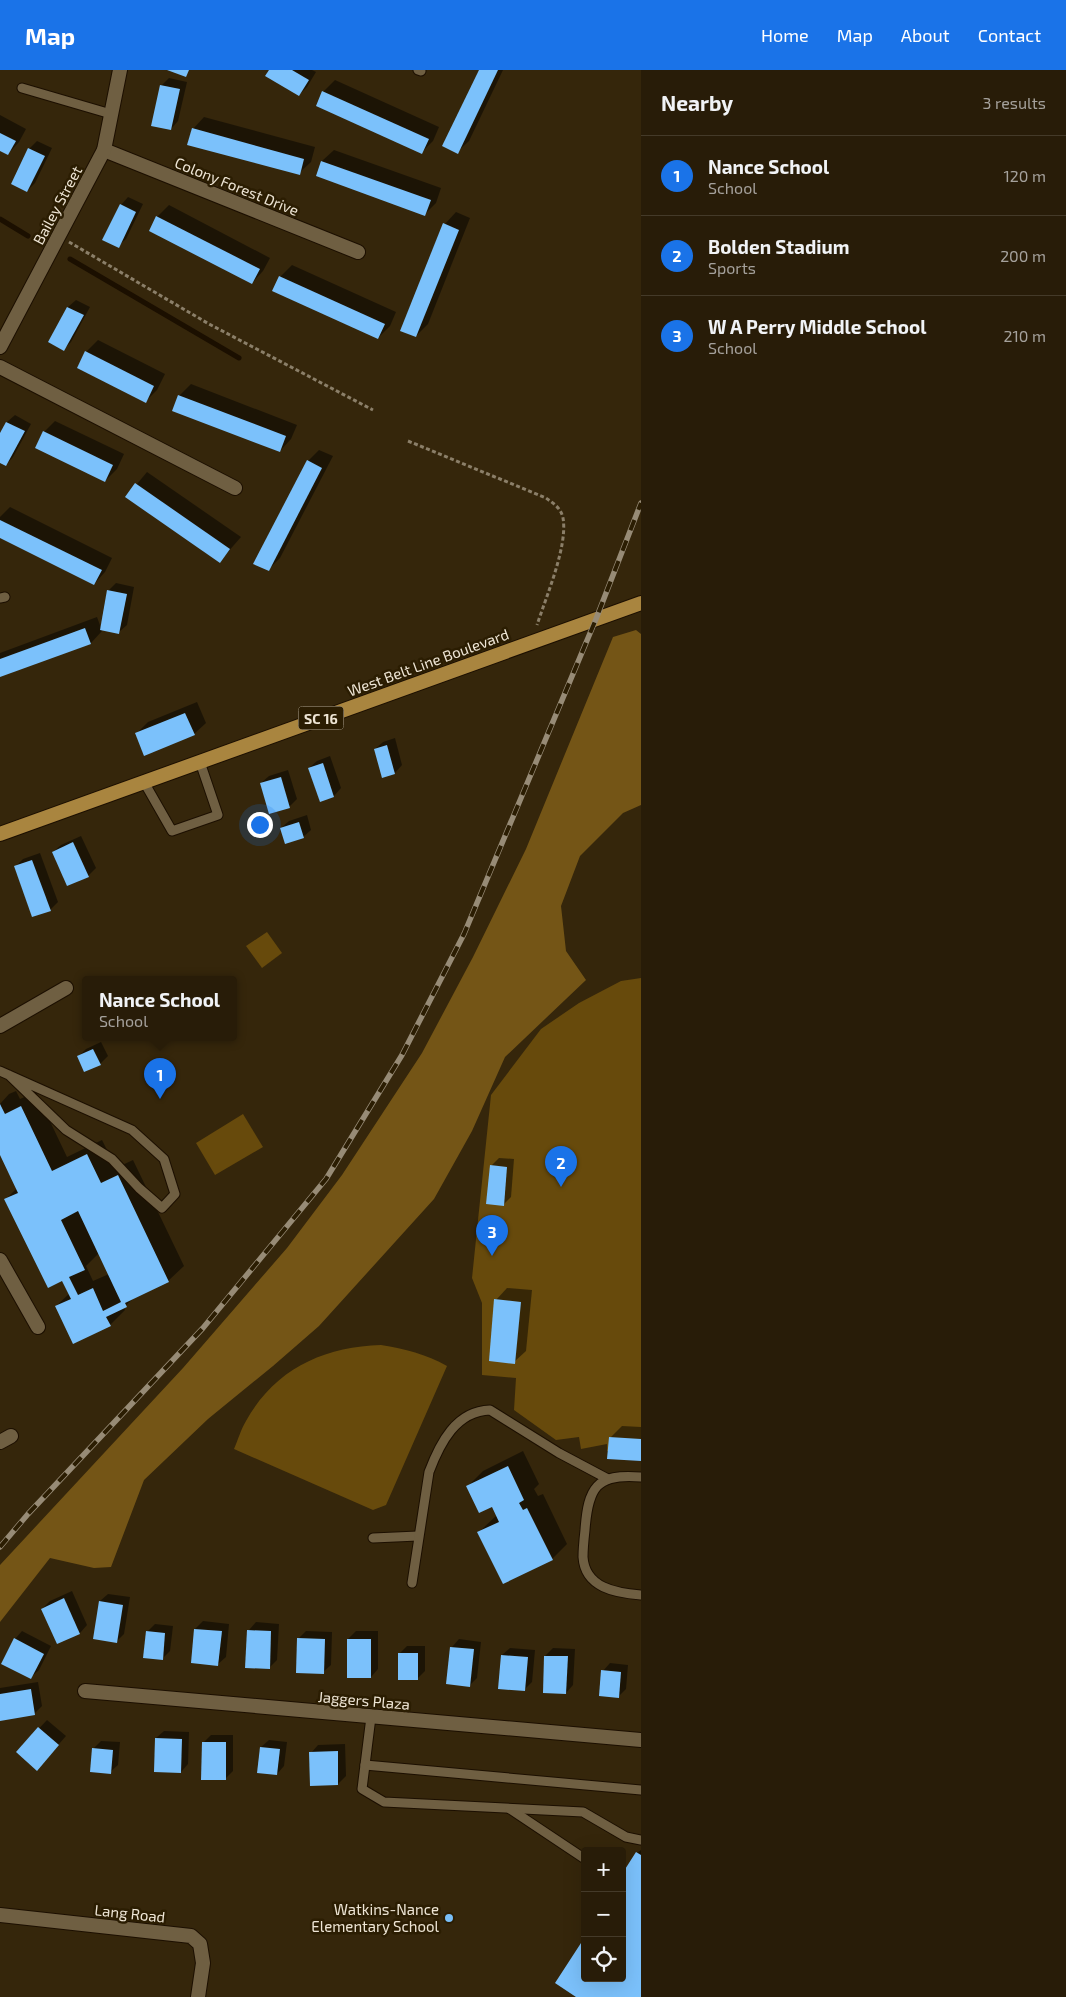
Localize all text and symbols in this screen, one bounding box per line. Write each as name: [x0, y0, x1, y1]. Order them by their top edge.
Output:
text: Map: [25, 21, 75, 50]
text: Home: [761, 24, 809, 46]
text: Map: [837, 24, 873, 46]
text: About: [901, 24, 950, 46]
text: Contact: [978, 24, 1041, 46]
text: Nearby: [661, 90, 733, 115]
text: 3 results: [983, 93, 1046, 112]
street label: Colony Forest Drive: [172, 153, 302, 219]
text: Nance School: [708, 155, 829, 178]
street label: Bailey Street: [29, 162, 85, 247]
text: 1: [674, 166, 680, 185]
text: 120 m: [1003, 166, 1046, 185]
text: School: [708, 178, 757, 197]
text: Bolden Stadium: [708, 235, 849, 258]
text: 2: [672, 246, 682, 265]
text: 200 m: [1000, 246, 1046, 265]
text: Sports: [708, 258, 756, 277]
text: W A Perry Middle School: [708, 315, 926, 338]
text: 3: [672, 326, 682, 345]
text: 210 m: [1003, 326, 1046, 345]
text: School: [708, 338, 757, 357]
street label: West Belt Line Boulevard: [345, 624, 511, 700]
road number: SC 16: [298, 706, 344, 730]
your location: [247, 812, 273, 838]
popup: [82, 976, 237, 1041]
text: Nance School: [99, 988, 220, 1011]
text: School: [99, 1011, 148, 1030]
pin: 1: [144, 1058, 176, 1099]
pin: 2: [545, 1146, 577, 1187]
pin: 3: [476, 1215, 508, 1256]
street label: Jaggers Plaza: [317, 1687, 411, 1713]
map controls: [581, 1847, 626, 1982]
button: +: [581, 1847, 626, 1892]
button: −: [581, 1892, 626, 1937]
street label: Lang Road: [94, 1900, 166, 1926]
place label: Watkins-Nance Elementary School: [311, 1900, 440, 1935]
marker: Watkins-Nance Elementary School: [443, 1912, 455, 1924]
button: locate: [581, 1937, 626, 1982]

